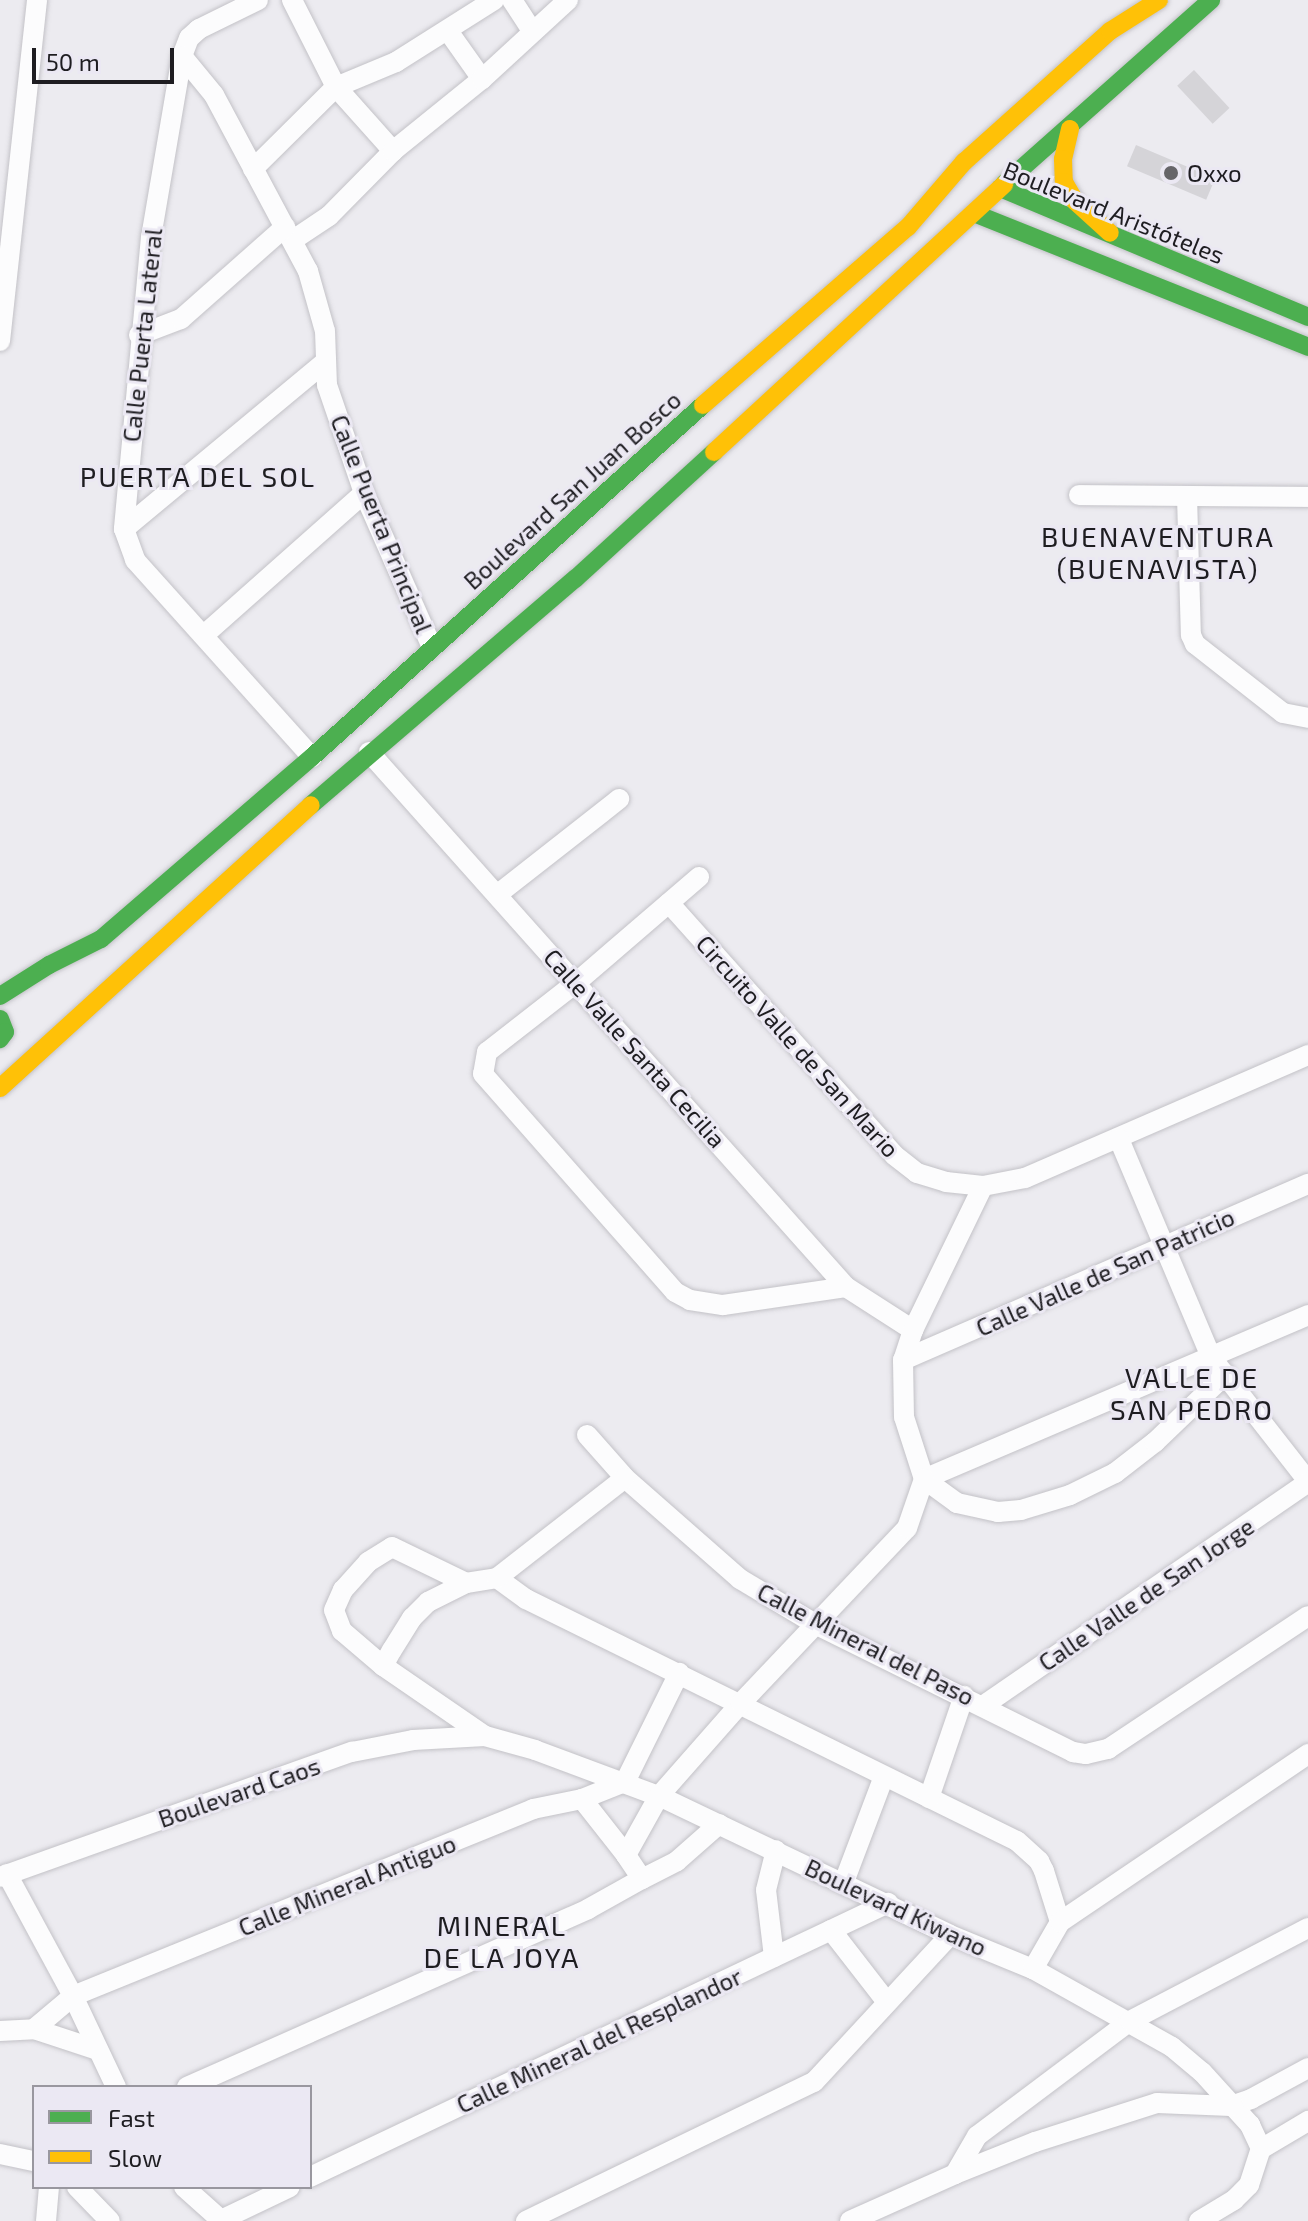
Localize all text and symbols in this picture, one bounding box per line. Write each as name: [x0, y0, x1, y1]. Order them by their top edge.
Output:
scale bar: [36, 32, 178, 82]
text: 50 m: [46, 47, 100, 76]
street label: Boulevard Aristóteles: [999, 154, 1229, 270]
place label: Oxxo: [1187, 159, 1242, 187]
marker: Oxxo: [1162, 164, 1180, 182]
street label: Calle Puerta Lateral: [116, 227, 168, 443]
street label: Boulevard San Juan Bosco: [457, 385, 687, 595]
street label: Calle Puerta Principal: [325, 411, 439, 637]
district label: PUERTA DEL SOL: [79, 459, 317, 493]
district label: BUENAVENTURA (BUENAVISTA): [1041, 519, 1275, 585]
street label: Circuito Valle de San Mario: [690, 929, 906, 1163]
street label: Calle Valle Santa Cecilia: [538, 943, 732, 1153]
street label: Calle Valle de San Patricio: [971, 1202, 1239, 1342]
district label: VALLE DE SAN PEDRO: [1110, 1360, 1274, 1426]
street label: Calle Valle de San Jorge: [1032, 1511, 1260, 1677]
street label: Calle Mineral del Paso: [752, 1577, 980, 1711]
street label: Boulevard Caos: [154, 1751, 324, 1833]
street label: Calle Mineral Antiguo: [234, 1828, 460, 1942]
street label: Boulevard Kiwano: [801, 1852, 991, 1962]
district label: MINERAL DE LA JOYA: [423, 1908, 581, 1974]
street label: Calle Mineral del Resplandor: [451, 1961, 747, 2119]
legend: [32, 2085, 312, 2189]
text: Fast: [108, 2103, 155, 2132]
text: Slow: [108, 2143, 162, 2172]

